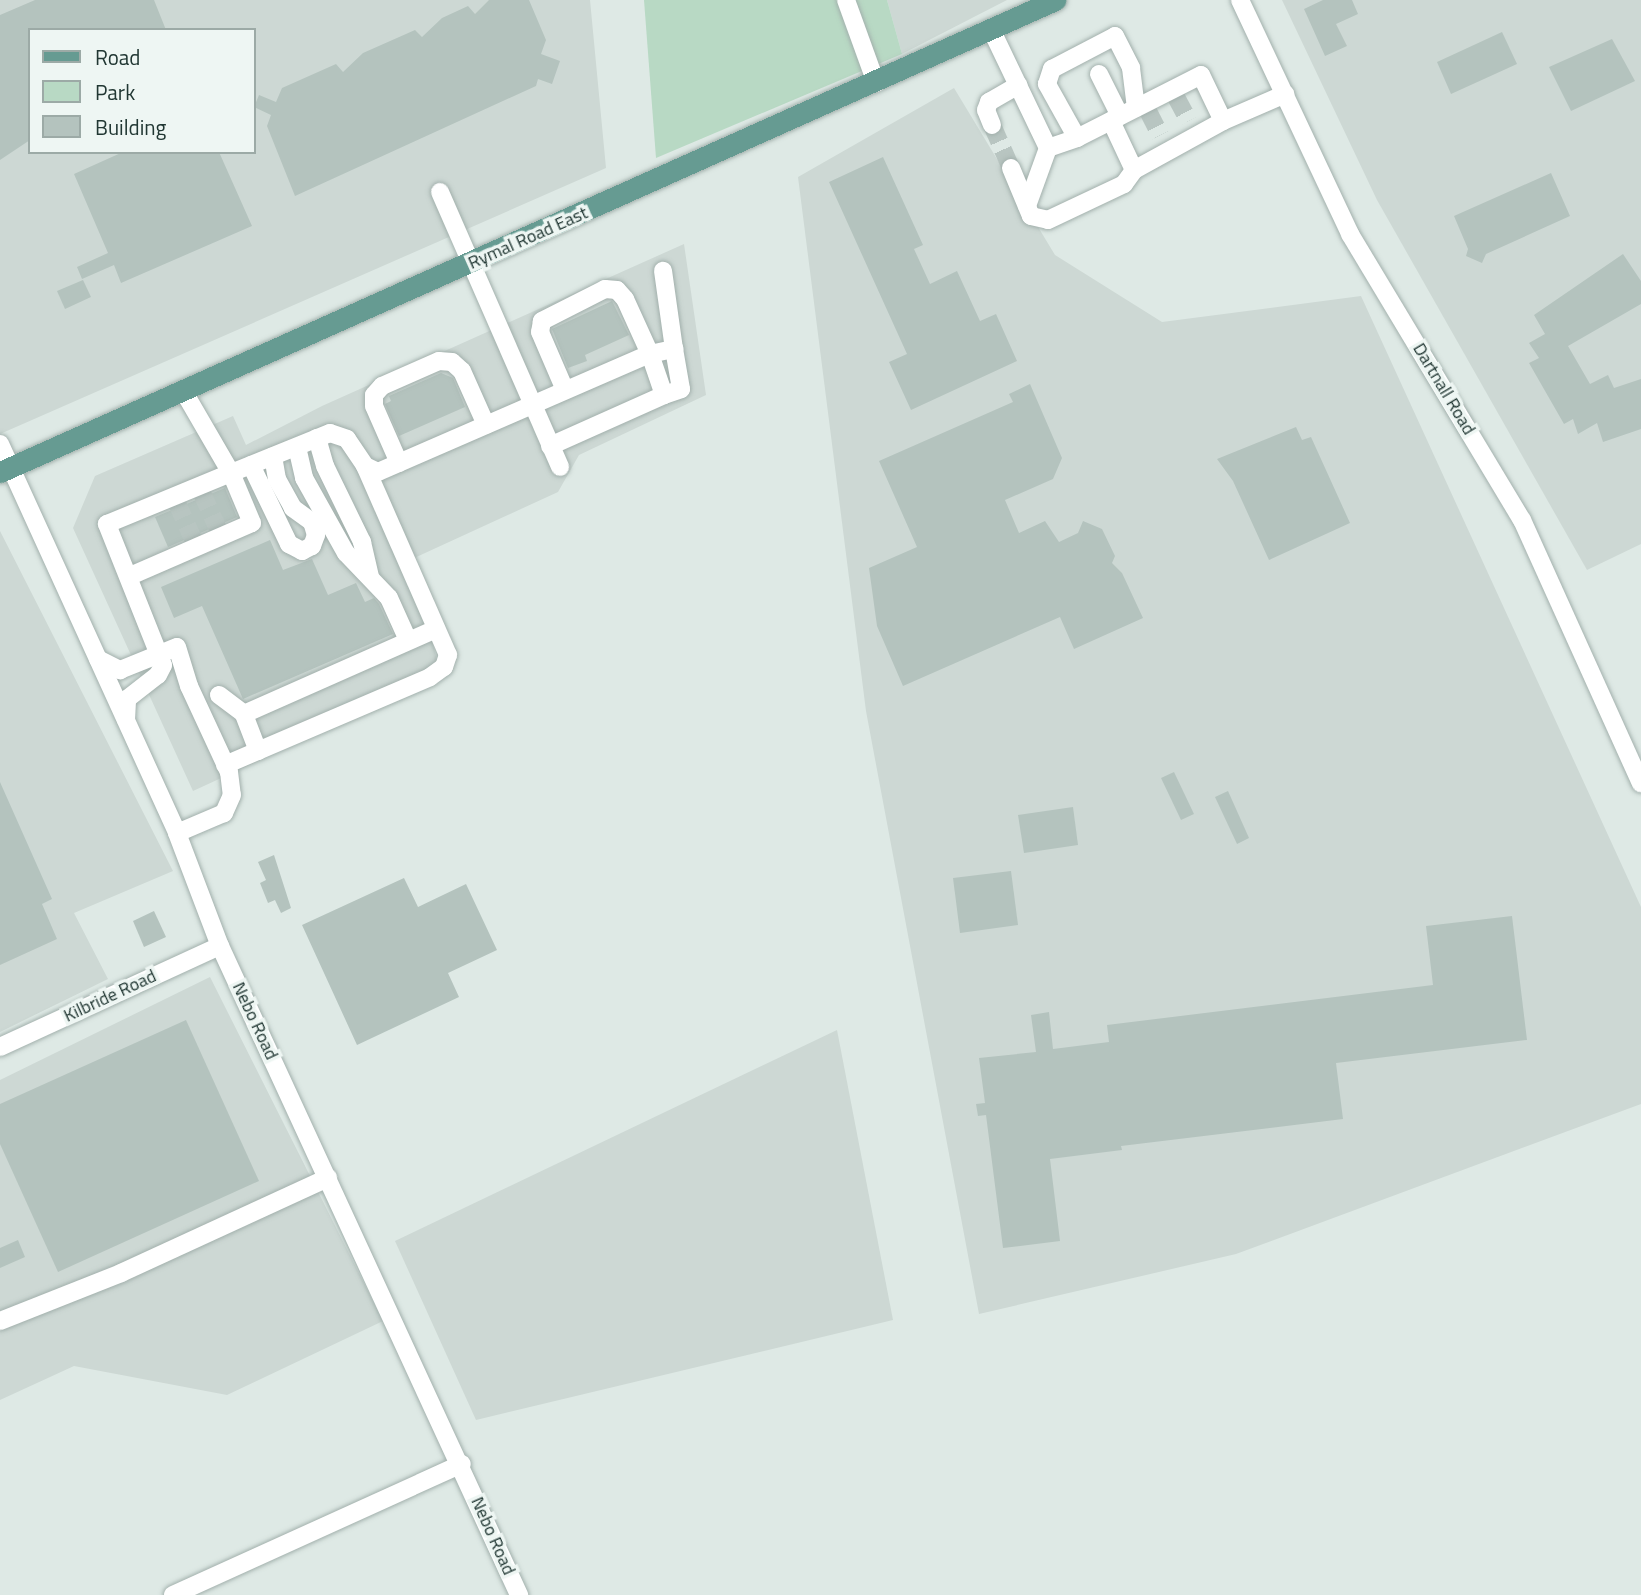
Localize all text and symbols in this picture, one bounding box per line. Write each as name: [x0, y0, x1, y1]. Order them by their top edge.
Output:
legend: [28, 28, 256, 154]
text: Road: [95, 41, 140, 73]
text: Park: [95, 76, 135, 108]
text: Building: [95, 111, 166, 143]
street label: Rymal Road East: [465, 202, 591, 274]
street label: Dartnall Road: [1408, 339, 1480, 439]
street label: Kilbride Road: [60, 965, 160, 1027]
street label: Nebo Road: [228, 979, 282, 1063]
street label: Nebo Road: [466, 1494, 520, 1578]

